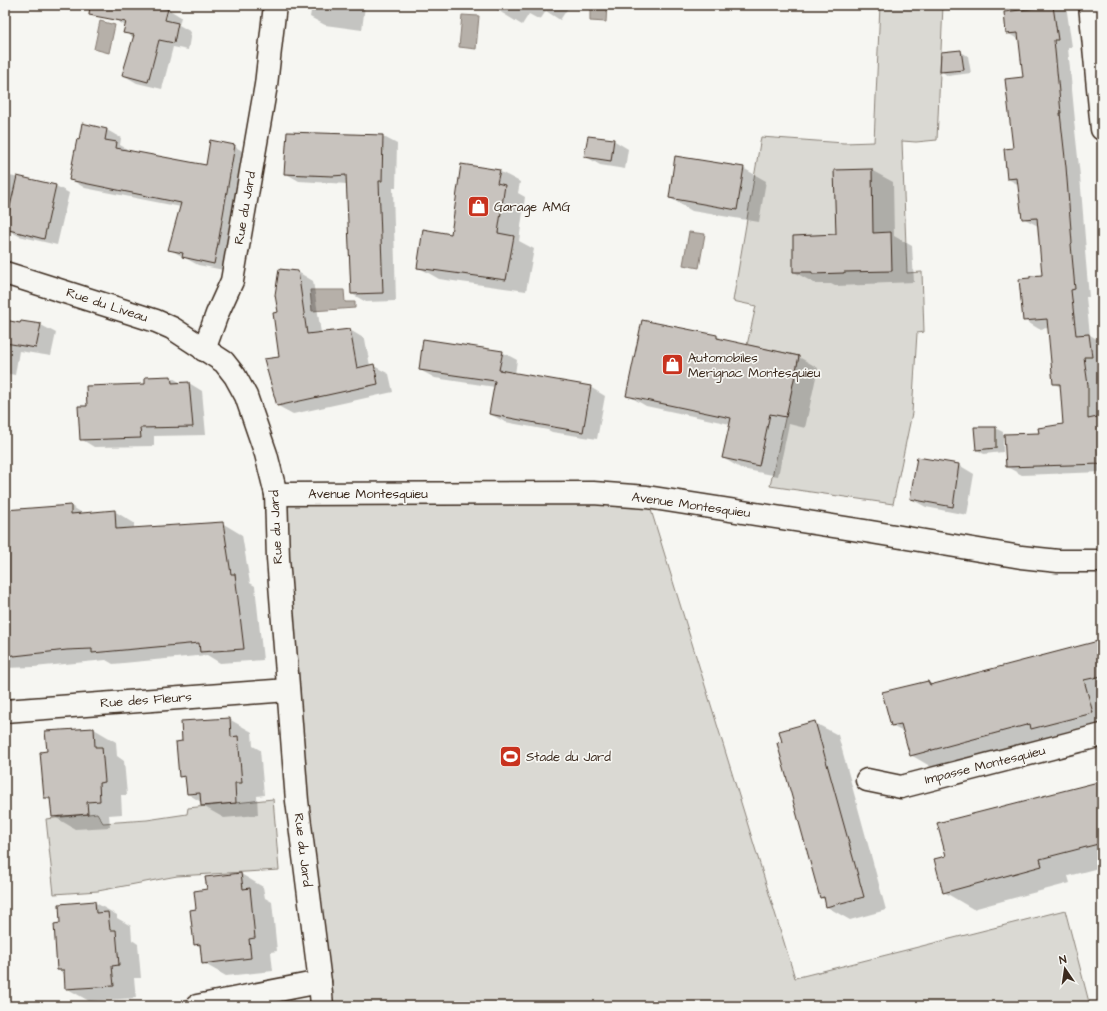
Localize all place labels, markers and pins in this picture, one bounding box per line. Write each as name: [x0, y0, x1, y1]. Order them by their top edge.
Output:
shop icon: Garage AMG: [465, 194, 491, 220]
place label: Garage AMG: [494, 198, 570, 217]
place label: Automobiles Merignac Montesquieu: [688, 349, 821, 383]
shop icon: Automobiles Merignac Montesquieu: [659, 352, 685, 378]
sports icon: Stade du Jard: [497, 744, 523, 770]
place label: Stade du Jard: [526, 748, 611, 766]

